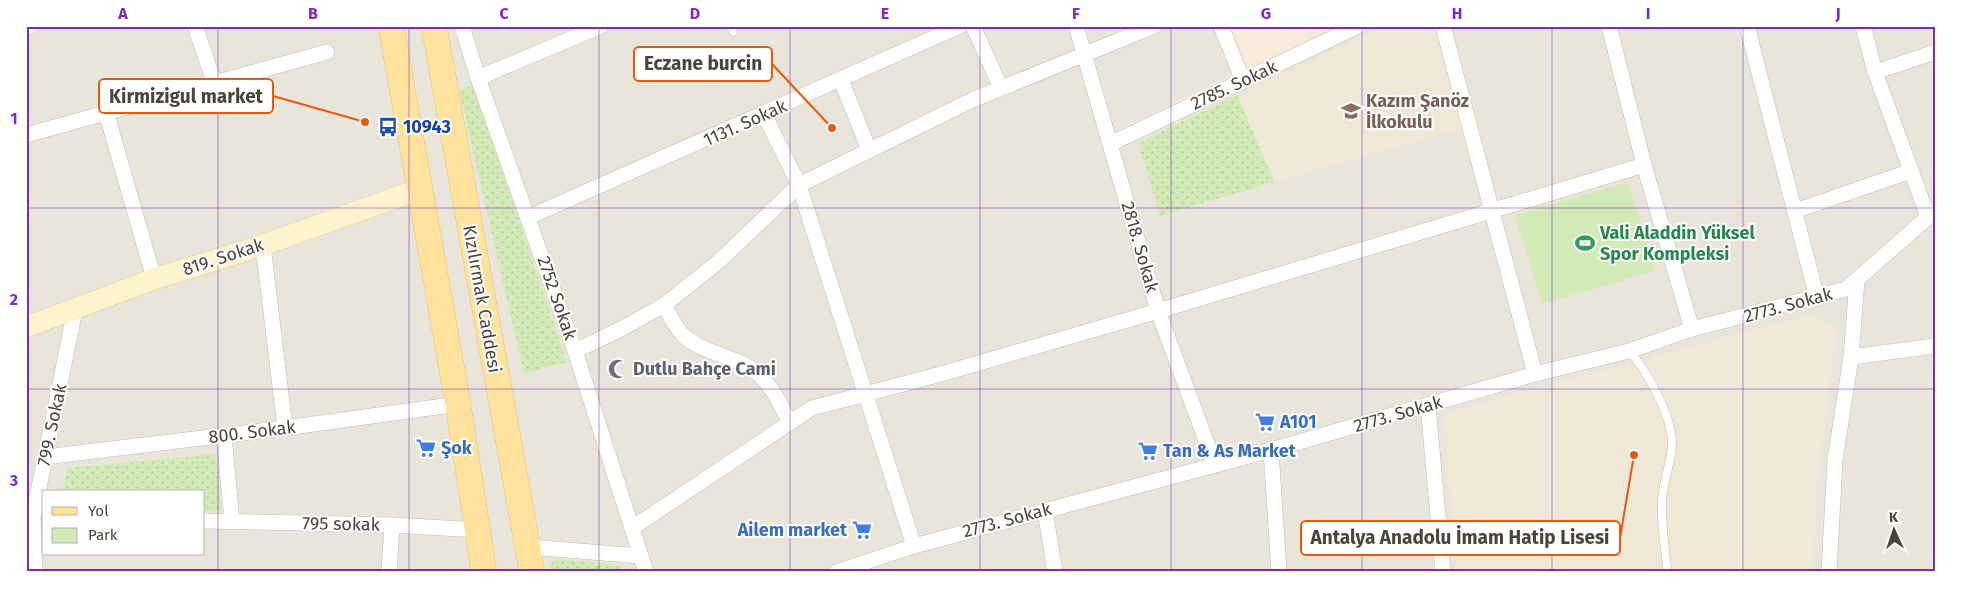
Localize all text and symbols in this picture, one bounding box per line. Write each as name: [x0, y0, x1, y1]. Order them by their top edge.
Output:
text: A: [117, 4, 128, 23]
text: B: [308, 4, 318, 23]
text: C: [499, 4, 509, 23]
text: D: [690, 4, 700, 23]
text: E: [881, 4, 889, 23]
text: F: [1072, 4, 1080, 23]
text: G: [1261, 4, 1271, 23]
text: H: [1452, 4, 1462, 23]
text: I: [1646, 4, 1650, 23]
text: J: [1834, 4, 1841, 23]
callout: Eczane burcin: [634, 47, 772, 81]
text: Eczane burcin: [644, 52, 762, 75]
street label: 2785. Sokak: [1187, 55, 1281, 115]
callout: Kirmizigul market: [99, 79, 273, 113]
text: Kirmizigul market: [109, 85, 264, 108]
place label: Kazım Şanöz İlkokulu: [1366, 90, 1469, 133]
street label: 1131. Sokak: [700, 95, 791, 151]
school or university icon: Kazım Şanöz İlkokulu: [1340, 100, 1362, 122]
text: 1: [10, 109, 18, 128]
bus stop icon: 10943: [377, 116, 399, 138]
place label: 10943: [403, 116, 451, 138]
street label: 2818. Sokak: [1117, 199, 1164, 296]
place label: Vali Aladdin Yüksel Spor Kompleksi: [1599, 222, 1755, 265]
street label: Kızılırmak Caddesi: [458, 223, 506, 375]
sports icon: Vali Aladdin Yüksel Spor Kompleksi: [1574, 232, 1596, 254]
street label: 819. Sokak: [180, 233, 267, 280]
street label: 2752 Sokak: [532, 253, 582, 344]
street label: 2773. Sokak: [1741, 282, 1835, 327]
text: 2: [10, 290, 18, 309]
mosque icon: Dutlu Bahçe Cami: [607, 358, 629, 380]
place label: Dutlu Bahçe Cami: [633, 358, 776, 380]
street label: 799. Sokak: [33, 381, 72, 468]
street label: 2773. Sokak: [1351, 391, 1445, 437]
supermarket icon: A101: [1254, 411, 1276, 433]
place label: A101: [1279, 411, 1317, 433]
street label: 800. Sokak: [207, 416, 297, 448]
supermarket icon: Şok: [415, 437, 437, 459]
place label: Şok: [441, 437, 473, 459]
supermarket icon: Tan & As Market: [1137, 440, 1159, 462]
place label: Tan & As Market: [1163, 440, 1297, 462]
text: 3: [9, 471, 18, 490]
legend: [42, 490, 205, 556]
street label: 2773. Sokak: [960, 497, 1054, 542]
text: Yol: [88, 502, 109, 520]
north arrow: [1868, 506, 1918, 556]
text: K: [1888, 509, 1899, 526]
street label: 795 sokak: [302, 512, 381, 536]
place label: Ailem market: [737, 519, 848, 541]
supermarket icon: Ailem market: [851, 519, 873, 541]
callout: Antalya Anadolu İmam Hatip Lisesi: [1301, 521, 1620, 555]
text: Antalya Anadolu İmam Hatip Lisesi: [1310, 525, 1609, 549]
text: Park: [88, 526, 118, 544]

